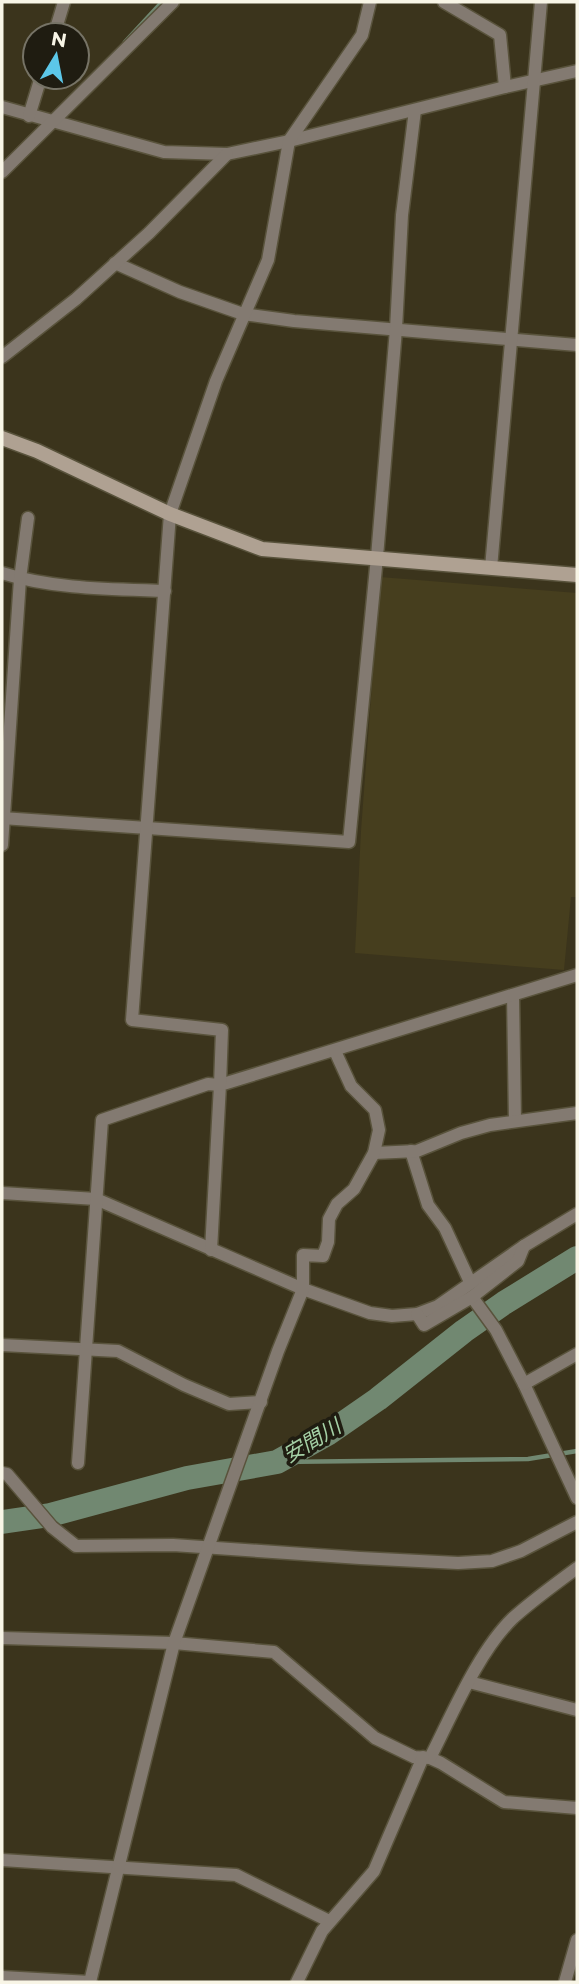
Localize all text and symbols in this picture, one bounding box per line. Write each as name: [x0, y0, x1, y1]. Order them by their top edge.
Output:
north arrow: [21, 21, 91, 91]
text: N: [49, 27, 68, 52]
water label: 安間川: [278, 1413, 347, 1468]

